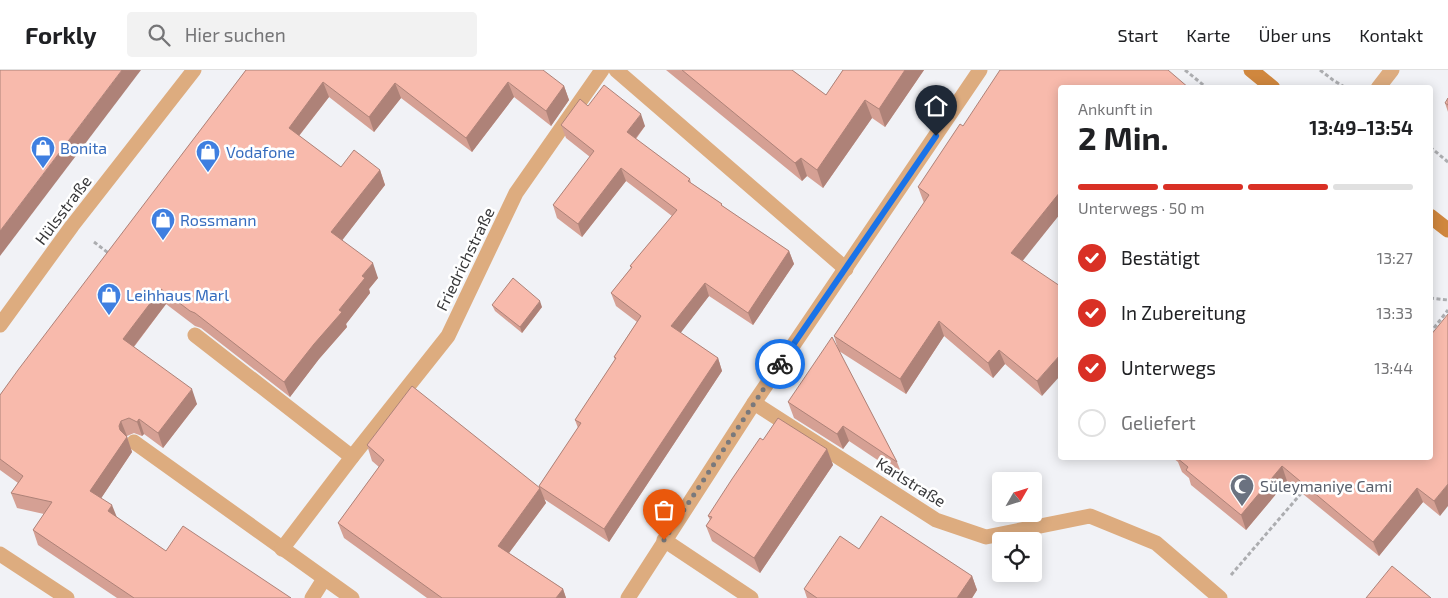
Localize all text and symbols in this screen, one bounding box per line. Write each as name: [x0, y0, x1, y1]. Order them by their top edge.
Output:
search box: [127, 12, 477, 57]
text: Forkly: [25, 20, 97, 49]
icon: search: [145, 21, 173, 49]
text: Hier suchen: [185, 23, 286, 46]
text: Start: [1117, 24, 1158, 46]
text: Karte: [1186, 24, 1231, 46]
text: Über uns: [1259, 24, 1331, 46]
text: Kontakt: [1359, 24, 1423, 46]
pin: [915, 85, 957, 136]
icon: home: [922, 92, 950, 120]
text: Ankunft in: [1078, 99, 1153, 118]
text: 13:49–13:54: [1309, 116, 1413, 139]
text: 2 Min.: [1078, 118, 1169, 156]
shop icon: Bonita: [30, 135, 56, 169]
place label: Bonita: [60, 138, 107, 157]
shop icon: Vodafone: [195, 139, 221, 173]
place label: Vodafone: [226, 142, 295, 161]
street label: Hülsstraße: [30, 171, 95, 248]
text: Unterwegs · 50 m: [1078, 198, 1205, 217]
street label: Friedrichstraße: [431, 204, 498, 314]
shop icon: Rossmann: [150, 207, 176, 241]
place label: Rossmann: [180, 210, 257, 229]
icon: check: [1078, 244, 1106, 272]
text: Bestätigt: [1121, 246, 1200, 269]
text: 13:27: [1377, 248, 1413, 267]
shop icon: Leihhaus Marl: [96, 282, 122, 316]
place label: Leihhaus Marl: [126, 285, 229, 304]
icon: check: [1078, 299, 1106, 327]
text: In Zubereitung: [1121, 301, 1246, 324]
text: 13:33: [1376, 303, 1413, 322]
courier: [755, 339, 805, 389]
icon: bike: [766, 350, 794, 378]
icon: check: [1078, 354, 1106, 382]
text: Unterwegs: [1121, 356, 1216, 379]
text: 13:44: [1374, 358, 1413, 377]
text: Geliefert: [1121, 411, 1196, 434]
street label: Karlstraße: [873, 453, 949, 510]
north arrow: [992, 472, 1042, 522]
map controls: [992, 472, 1042, 582]
mosque icon: Süleymaniye Cami: [1229, 473, 1255, 507]
place label: Süleymaniye Cami: [1260, 476, 1392, 495]
pin: [643, 489, 685, 540]
icon: bag: [650, 496, 678, 524]
button: locate: [992, 532, 1042, 582]

